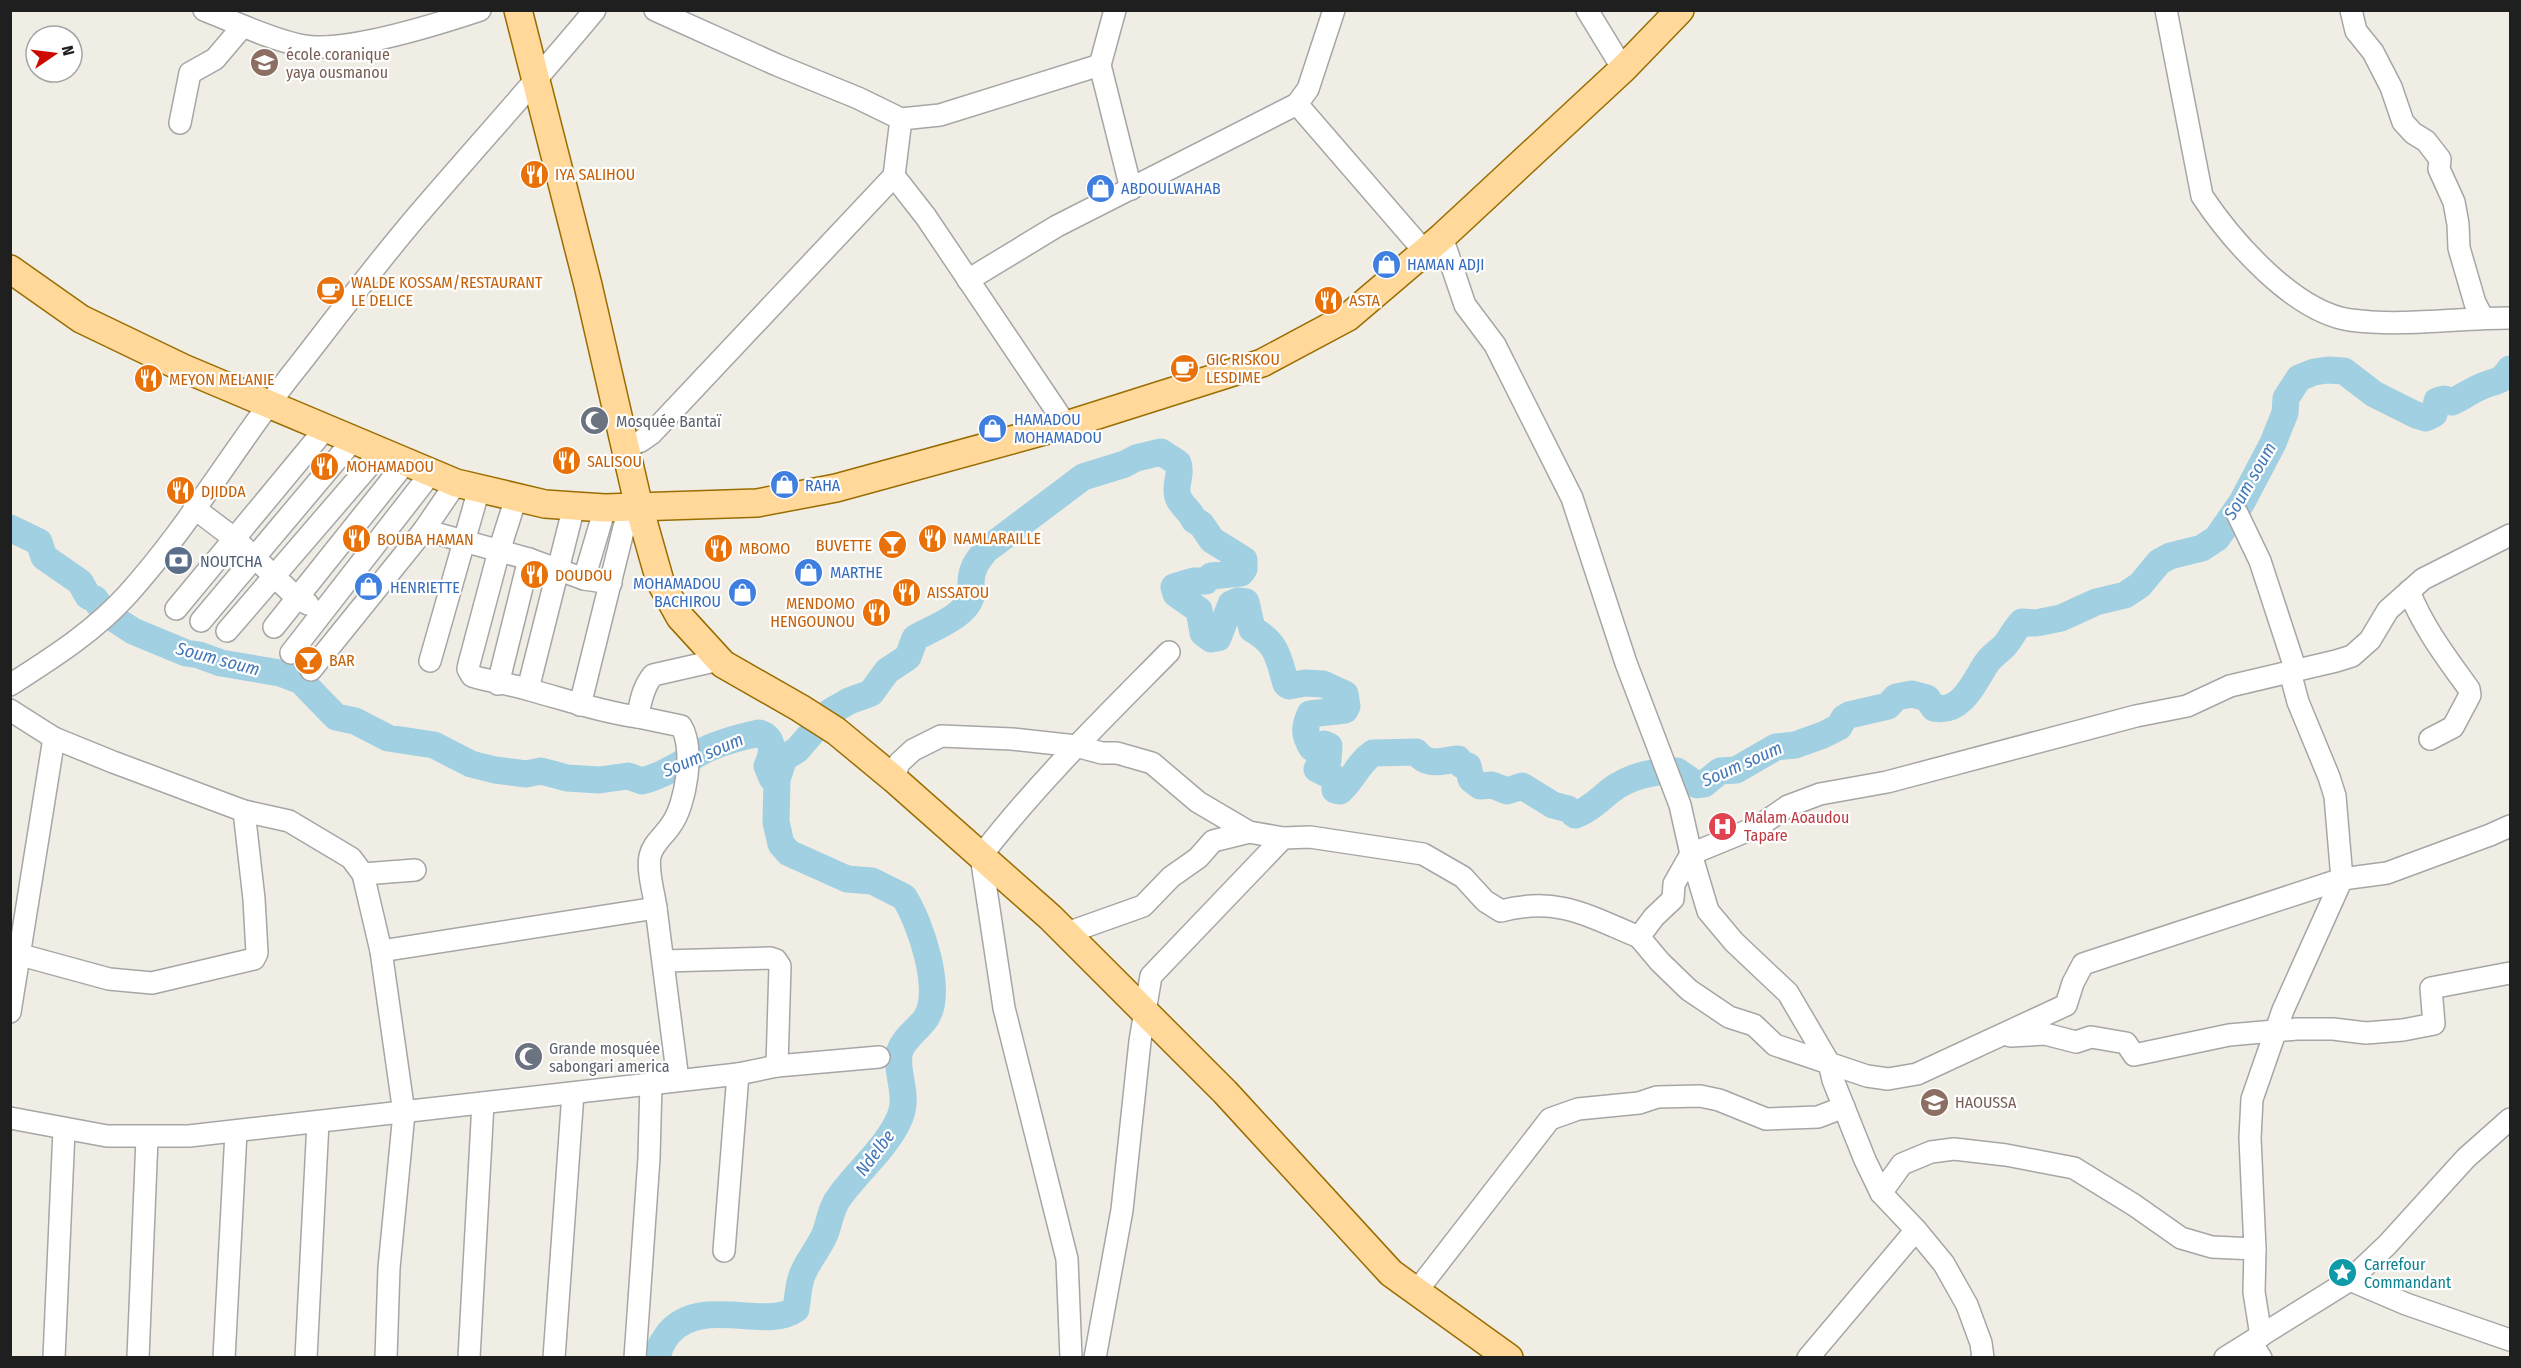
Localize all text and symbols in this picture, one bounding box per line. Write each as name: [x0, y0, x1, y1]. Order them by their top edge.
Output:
north arrow: [24, 24, 84, 84]
text: N: [58, 44, 78, 57]
place label: école coranique yaya ousmanou: [286, 45, 390, 82]
school or university icon: école coranique yaya ousmanou: [249, 47, 281, 79]
restaurant icon: IYA SALIHOU: [518, 158, 550, 190]
place label: IYA SALIHOU: [555, 165, 635, 184]
shop icon: ABDOULWAHAB: [1084, 172, 1116, 204]
place label: ABDOULWAHAB: [1121, 179, 1221, 198]
shop icon: HAMAN ADJI: [1370, 248, 1402, 280]
place label: HAMAN ADJI: [1407, 255, 1485, 274]
place label: WALDE KOSSAM/RESTAURANT LE DELICE: [351, 273, 543, 310]
cafe icon: WALDE KOSSAM/RESTAURANT LE DELICE: [314, 275, 346, 307]
restaurant icon: ASTA: [1312, 284, 1344, 316]
place label: ASTA: [1349, 291, 1381, 310]
place label: GIC RISKOU LESDIME: [1206, 350, 1280, 387]
cafe icon: GIC RISKOU LESDIME: [1169, 352, 1201, 384]
restaurant icon: MEYON MELANIE: [132, 363, 164, 395]
place label: MEYON MELANIE: [169, 370, 275, 389]
mosque icon: Mosquée Bantaï: [579, 405, 611, 437]
place label: HAMADOU MOHAMADOU: [1014, 410, 1102, 447]
place label: Mosquée Bantaï: [616, 412, 722, 431]
shop icon: HAMADOU MOHAMADOU: [977, 412, 1009, 444]
water label: Soum soum: [2219, 438, 2281, 524]
restaurant icon: SALISOU: [550, 445, 582, 477]
restaurant icon: MOHAMADOU: [309, 450, 341, 482]
place label: SALISOU: [587, 452, 642, 471]
place label: MOHAMADOU: [346, 457, 434, 476]
shop icon: RAHA: [768, 469, 800, 501]
restaurant icon: DJIDDA: [164, 475, 196, 507]
place label: RAHA: [805, 476, 841, 495]
place label: DJIDDA: [201, 482, 246, 501]
restaurant icon: NAMLARAILLE: [916, 522, 948, 554]
restaurant icon: BOUBA HAMAN: [340, 523, 372, 555]
bar icon: BUVETTE: [877, 529, 909, 561]
place label: NAMLARAILLE: [953, 529, 1041, 548]
place label: BOUBA HAMAN: [377, 530, 474, 549]
restaurant icon: MBOMO: [702, 532, 734, 564]
place label: BUVETTE: [816, 536, 872, 555]
place label: MBOMO: [739, 539, 790, 558]
bank icon: NOUTCHA: [163, 545, 195, 577]
place label: NOUTCHA: [200, 552, 263, 571]
shop icon: MARTHE: [793, 556, 825, 588]
restaurant icon: DOUDOU: [518, 559, 550, 591]
place label: MARTHE: [830, 563, 883, 582]
place label: DOUDOU: [555, 566, 613, 585]
shop icon: HENRIETTE: [353, 571, 385, 603]
place label: MOHAMADOU BACHIROU: [633, 574, 721, 611]
shop icon: MOHAMADOU BACHIROU: [726, 576, 758, 608]
restaurant icon: AISSATOU: [890, 576, 922, 608]
place label: HENRIETTE: [390, 578, 460, 597]
place label: AISSATOU: [927, 583, 989, 602]
place label: MENDOMO HENGOUNOU: [770, 594, 855, 631]
restaurant icon: MENDOMO HENGOUNOU: [860, 596, 892, 628]
water label: Soum soum: [173, 637, 262, 681]
bar icon: BAR: [292, 644, 324, 676]
place label: BAR: [329, 651, 355, 670]
water label: Soum soum: [658, 728, 747, 782]
water label: Soum soum: [1698, 737, 1786, 792]
place label: Malam Aoaudou Tapare: [1744, 808, 1849, 845]
hospital icon: Malam Aoaudou Tapare: [1707, 810, 1739, 842]
place label: Grande mosquée sabongari america: [549, 1039, 670, 1076]
mosque icon: Grande mosquée sabongari america: [512, 1041, 544, 1073]
school or university icon: HAOUSSA: [1918, 1086, 1950, 1118]
place label: HAOUSSA: [1955, 1093, 2017, 1112]
water label: Ndelbe: [851, 1125, 900, 1180]
place label: Carrefour Commandant: [2364, 1255, 2452, 1292]
place icon: Carrefour Commandant: [2327, 1257, 2359, 1289]

